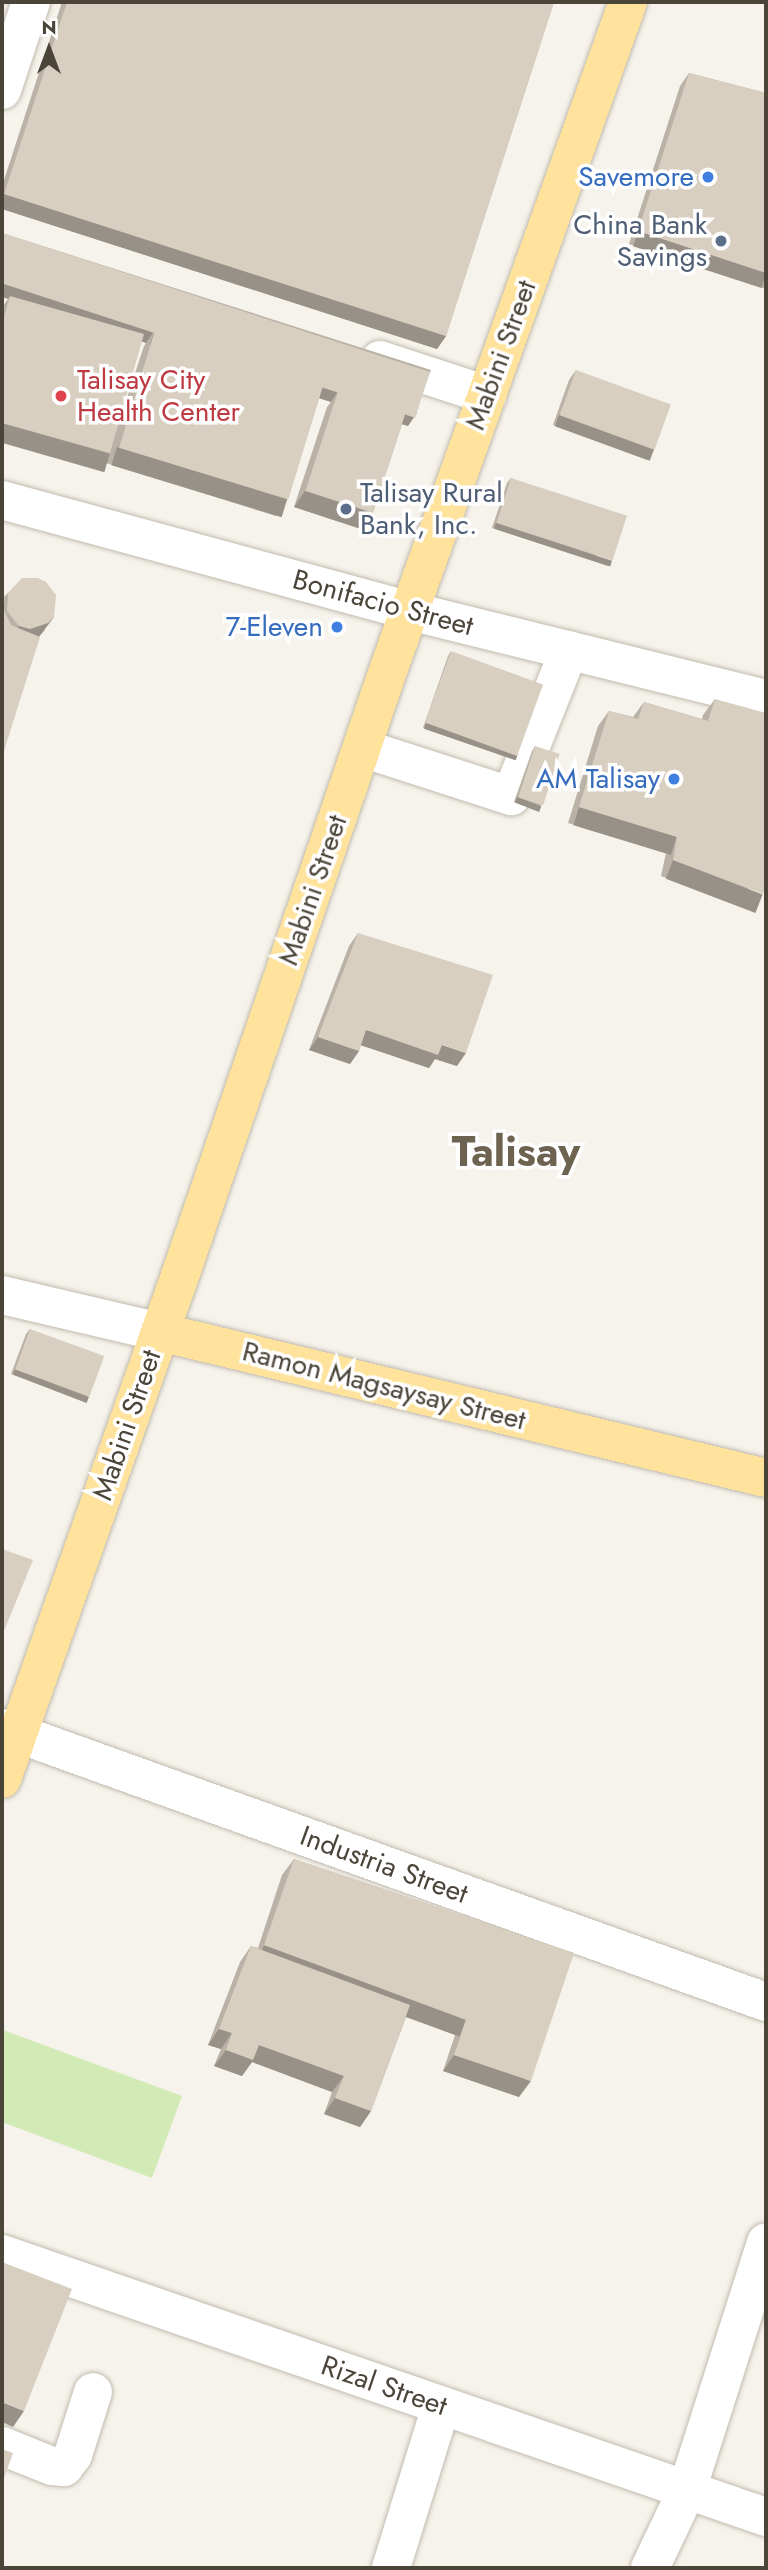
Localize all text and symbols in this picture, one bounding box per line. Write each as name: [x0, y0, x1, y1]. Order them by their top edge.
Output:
north arrow: [14, 14, 84, 84]
text: N: [41, 14, 57, 41]
place label: Savemore: [578, 160, 694, 194]
marker: Savemore: [700, 169, 716, 185]
place label: China Bank Savings: [573, 208, 707, 274]
marker: China Bank Savings: [713, 233, 729, 249]
street label: Mabini Street: [458, 276, 544, 434]
place label: Talisay City Health Center: [77, 363, 240, 429]
marker: Talisay City Health Center: [51, 386, 71, 406]
place label: Talisay Rural Bank, Inc.: [360, 476, 503, 542]
marker: Talisay Rural Bank, Inc.: [338, 501, 354, 517]
street label: Bonifacio Street: [289, 563, 477, 643]
place label: 7-Eleven: [226, 610, 323, 644]
marker: 7-Eleven: [329, 619, 345, 635]
place label: AM Talisay: [536, 762, 660, 796]
marker: AM Talisay: [666, 771, 682, 787]
street label: Mabini Street: [272, 811, 354, 969]
district label: Talisay: [452, 1127, 580, 1177]
street label: Ramon Magsaysay Street: [239, 1335, 529, 1437]
street label: Mabini Street: [86, 1346, 168, 1504]
street label: Industria Street: [296, 1819, 472, 1911]
street label: Rizal Street: [317, 2349, 451, 2423]

